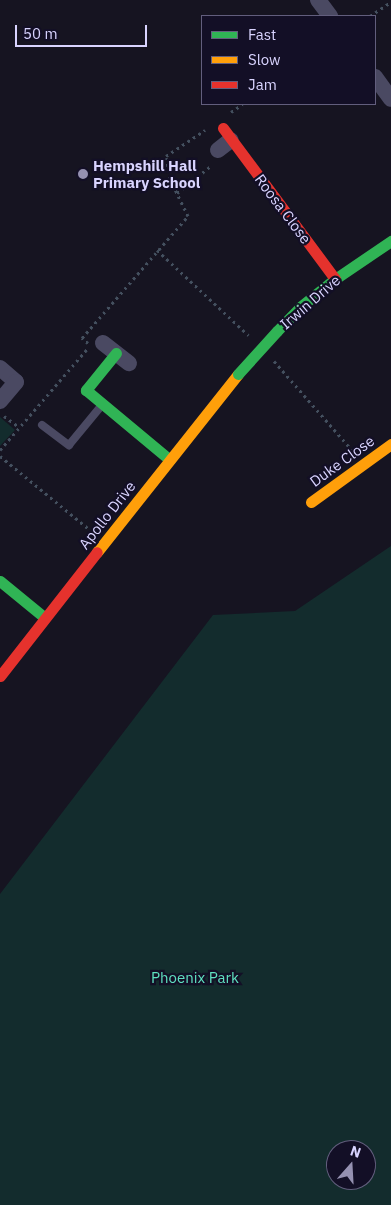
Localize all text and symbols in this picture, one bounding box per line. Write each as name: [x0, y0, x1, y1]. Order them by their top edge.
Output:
scale bar: [18, 15, 150, 47]
legend: [201, 15, 376, 105]
text: 50 m: [23, 24, 58, 43]
text: Fast: [248, 25, 276, 44]
text: Slow: [248, 50, 281, 69]
text: Jam: [248, 75, 277, 94]
place label: Hempshill Hall Primary School: [93, 156, 200, 191]
marker: Hempshill Hall Primary School: [77, 168, 89, 180]
street label: Roosa Close: [251, 171, 315, 247]
street label: Irwin Drive: [276, 271, 344, 333]
street label: Duke Close: [306, 432, 378, 490]
street label: Apollo Drive: [75, 477, 139, 553]
park label: Phoenix Park: [151, 969, 239, 987]
north arrow: [326, 1140, 376, 1190]
text: N: [348, 1142, 363, 1162]

